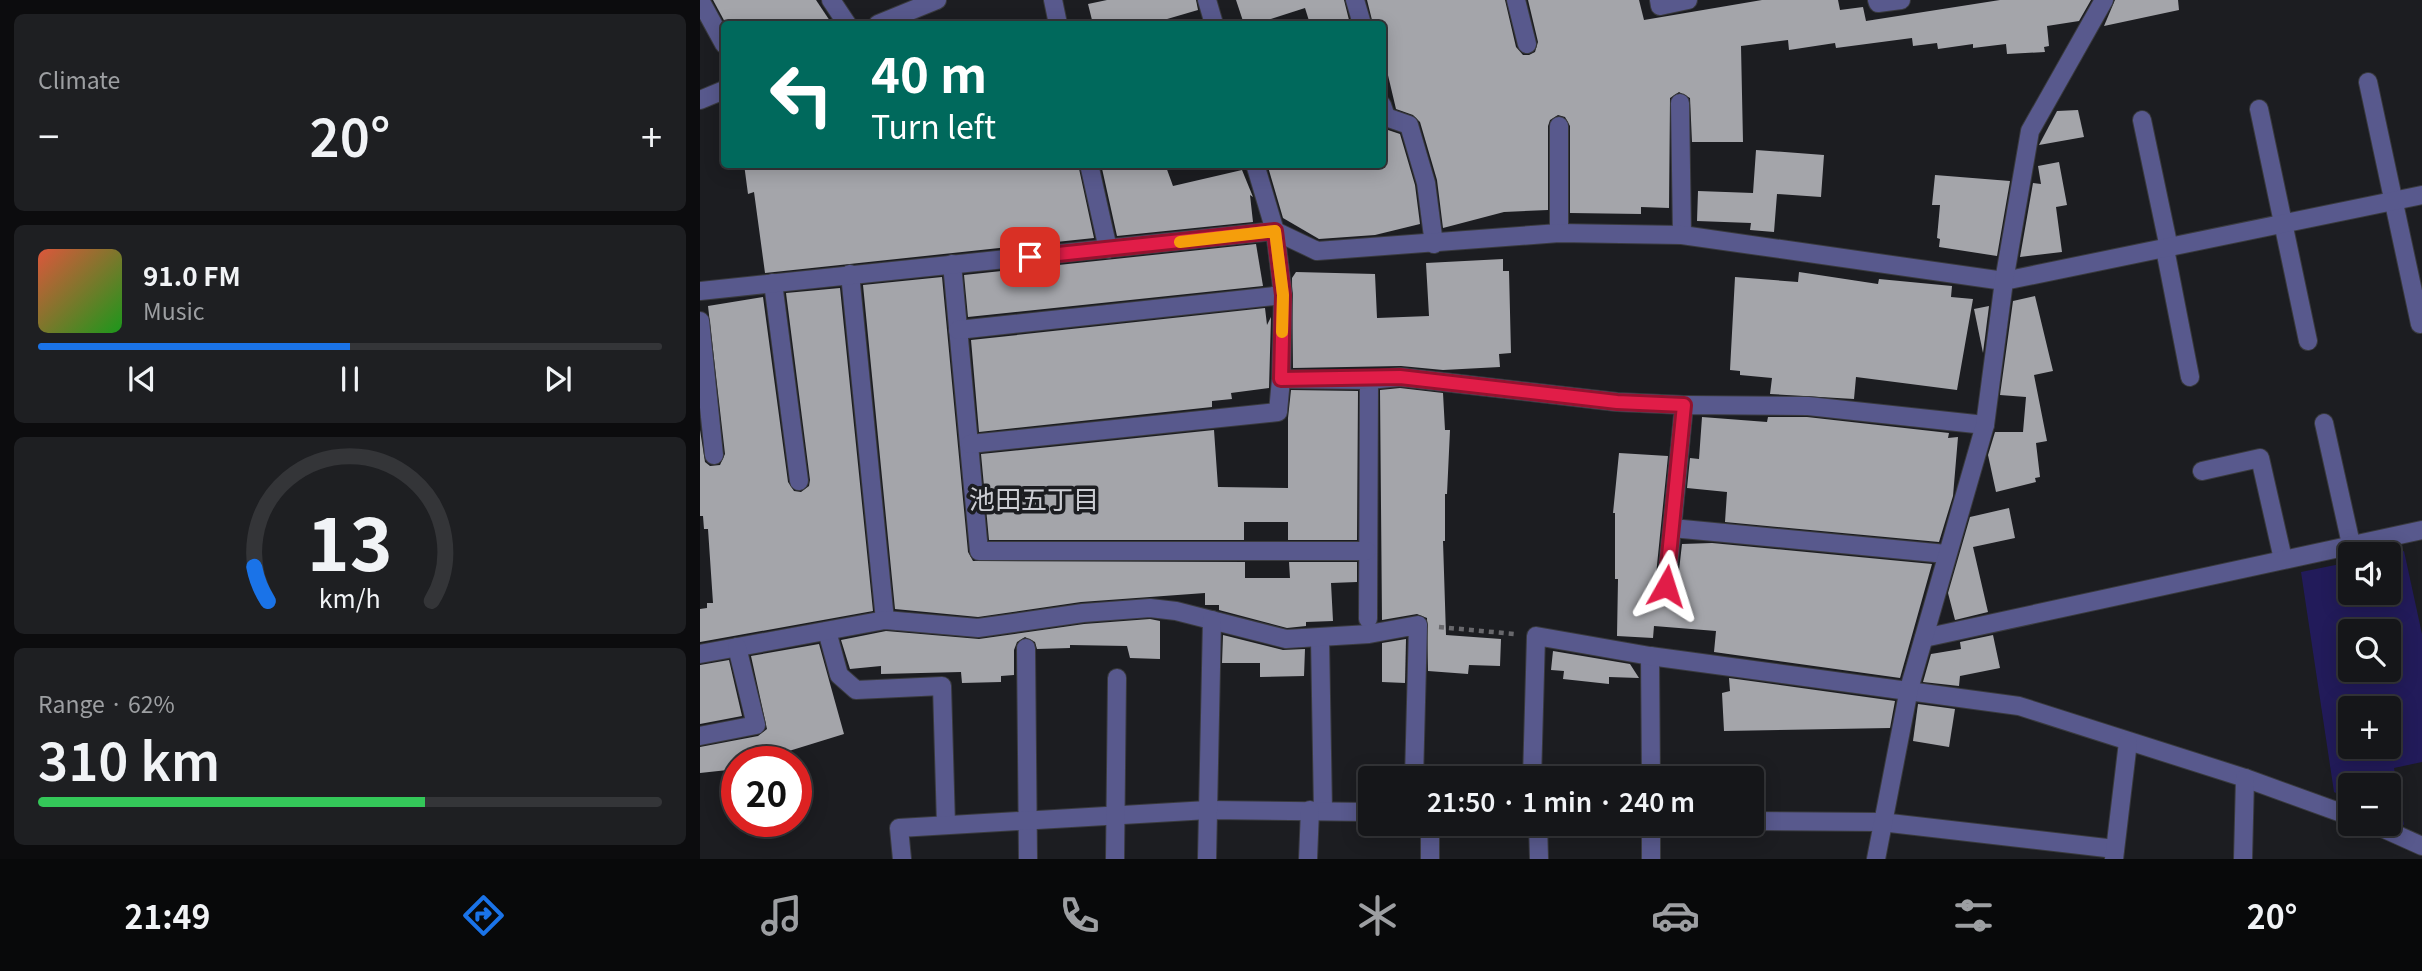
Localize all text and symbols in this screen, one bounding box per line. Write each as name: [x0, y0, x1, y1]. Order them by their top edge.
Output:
text: 40 m: [871, 36, 987, 107]
icon: left: [756, 49, 847, 140]
text: Climate: [38, 62, 120, 96]
text: 20°: [310, 97, 390, 172]
text: Turn left: [871, 102, 996, 148]
text: −: [38, 107, 59, 162]
text: +: [641, 107, 662, 162]
pin: [1000, 227, 1060, 287]
icon: arrive: [1011, 238, 1049, 276]
text: 91.0 FM: [143, 256, 241, 293]
text: Music: [143, 293, 204, 327]
icon: previous: [123, 360, 161, 398]
icon: pause: [331, 360, 369, 398]
icon: next: [539, 360, 577, 398]
district label: 池田五丁目: [969, 479, 1099, 516]
text: 13: [307, 488, 393, 593]
map controls: [2338, 542, 2401, 836]
button: sound: [2338, 542, 2401, 605]
position arrow: [1629, 549, 1703, 623]
text: km/h: [319, 579, 381, 615]
button: search: [2338, 619, 2401, 682]
text: Range · 62%: [38, 686, 175, 720]
button: +: [2338, 696, 2401, 759]
text: 310 km: [38, 721, 220, 796]
speed limit sign: 20: [721, 746, 812, 837]
button: −: [2338, 773, 2401, 836]
text: 21:50 · 1 min · 240 m: [1427, 782, 1695, 819]
icon: directions: [459, 891, 508, 940]
icon: music: [757, 891, 806, 940]
icon: phone: [1055, 891, 1104, 940]
icon: climate: [1353, 891, 1402, 940]
icon: car: [1651, 891, 1700, 940]
icon: filters: [1949, 891, 1998, 940]
text: 21:49: [124, 892, 210, 938]
text: 20°: [2247, 892, 2298, 938]

